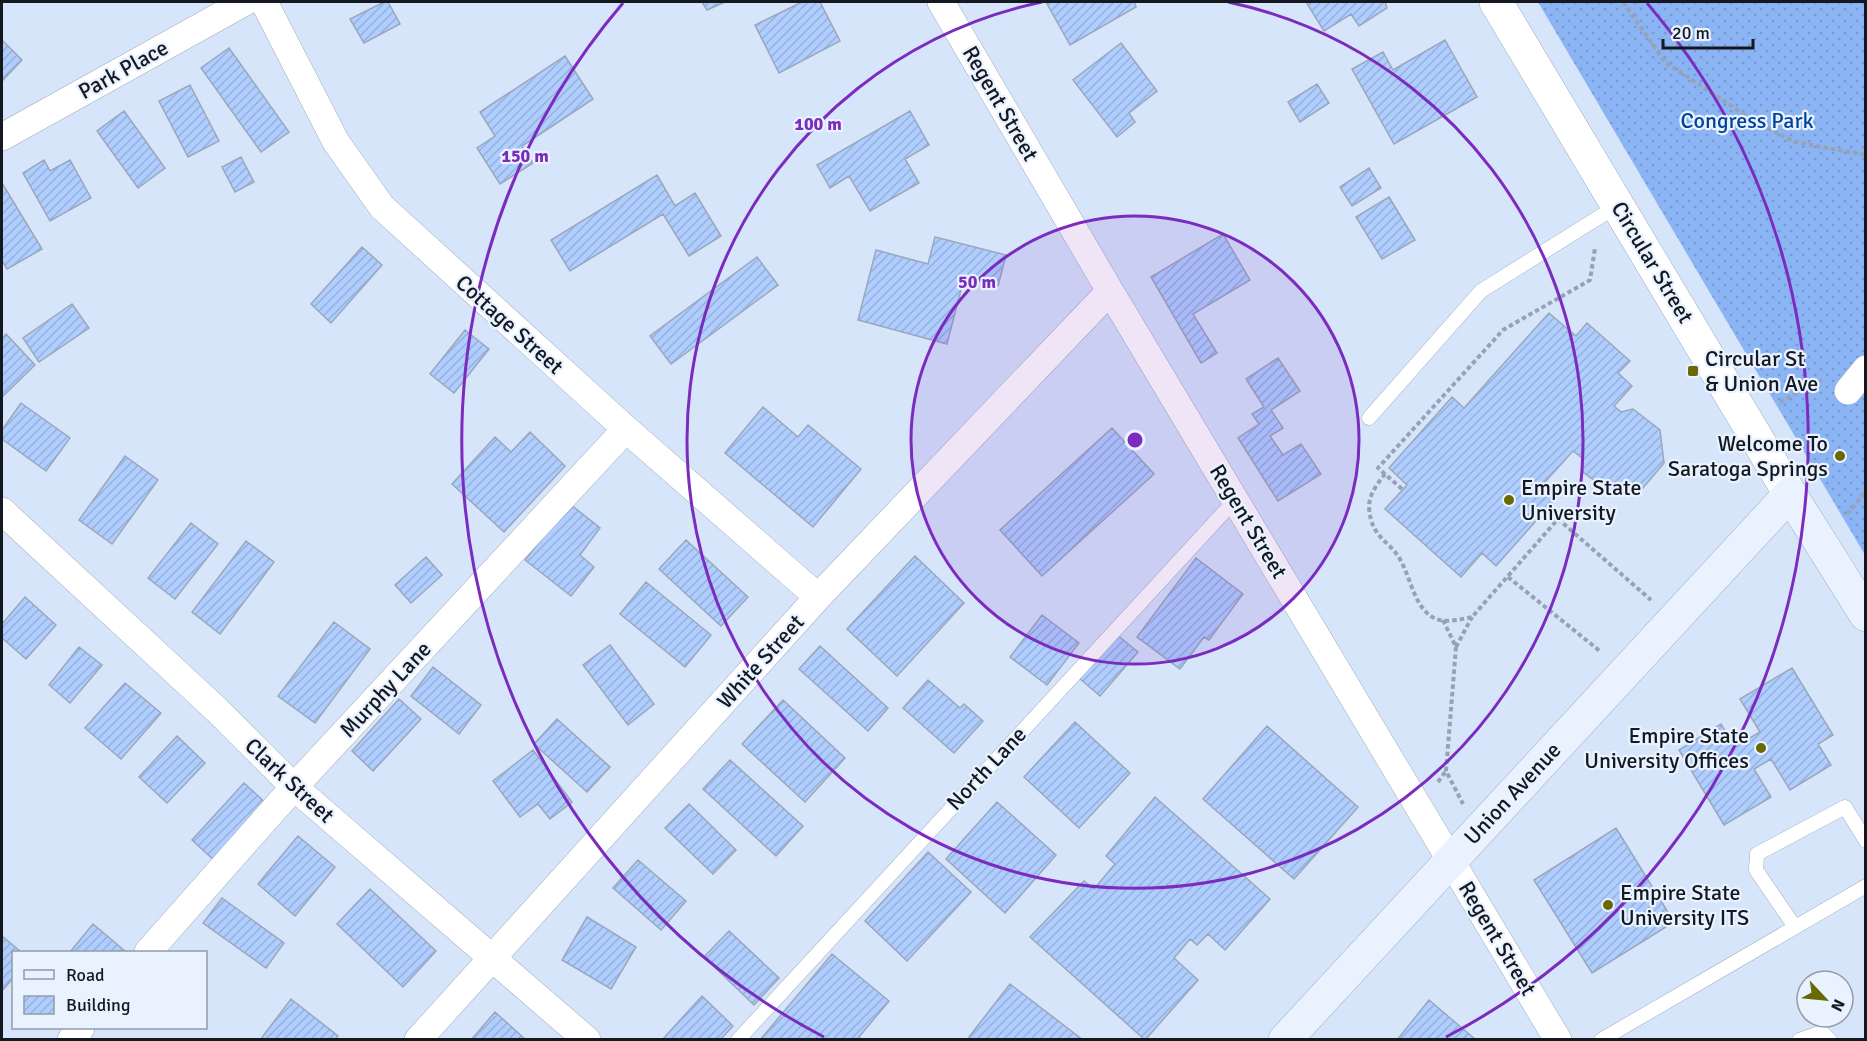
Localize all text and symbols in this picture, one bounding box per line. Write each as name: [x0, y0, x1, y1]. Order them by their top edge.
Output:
scale bar: [1663, 12, 1753, 50]
text: 20 m: [1672, 22, 1710, 44]
street label: Park Place: [74, 34, 173, 105]
street label: Regent Street: [957, 41, 1045, 166]
park label: Congress Park: [1680, 107, 1814, 134]
text: 100 m: [794, 113, 842, 135]
text: 150 m: [501, 145, 549, 167]
street label: Circular Street: [1606, 196, 1700, 328]
street label: Cottage Street: [450, 269, 569, 380]
text: 50 m: [958, 271, 996, 293]
place label: Circular St & Union Ave: [1705, 345, 1818, 397]
marker: Circular St & Union Ave: [1686, 364, 1700, 378]
centre of rings: [1125, 430, 1145, 450]
place label: Welcome To Saratoga Springs: [1668, 430, 1828, 482]
marker: Welcome To Saratoga Springs: [1833, 449, 1847, 463]
street label: Regent Street: [1204, 459, 1293, 584]
place label: Empire State University: [1521, 474, 1642, 526]
marker: Empire State University: [1502, 493, 1516, 507]
street label: White Street: [711, 609, 810, 714]
street label: Murphy Lane: [334, 636, 437, 743]
street label: North Lane: [941, 721, 1032, 816]
place label: Empire State University Offices: [1584, 722, 1749, 774]
street label: Clark Street: [239, 732, 340, 829]
street label: Union Avenue: [1458, 737, 1566, 850]
marker: Empire State University Offices: [1754, 741, 1768, 755]
street label: Regent Street: [1453, 876, 1542, 1001]
place label: Empire State University ITS: [1620, 879, 1749, 931]
marker: Empire State University ITS: [1601, 898, 1615, 912]
legend: [12, 951, 207, 1029]
text: Road: [66, 964, 105, 986]
north arrow: [1795, 969, 1855, 1029]
text: Building: [66, 994, 130, 1016]
text: N: [1826, 996, 1849, 1015]

